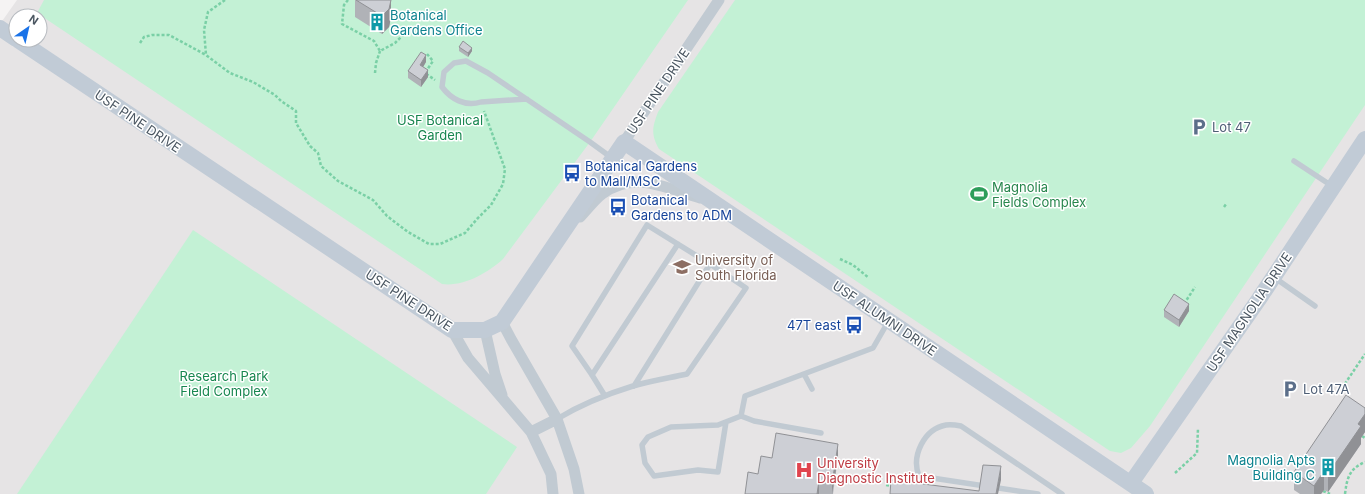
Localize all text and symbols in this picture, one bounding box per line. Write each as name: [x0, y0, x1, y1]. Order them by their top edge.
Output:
place label: Botanical Gardens Office: [390, 7, 483, 38]
north arrow: [8, 8, 48, 48]
text: N: [26, 12, 41, 28]
building icon: Botanical Gardens Office: [367, 12, 387, 32]
street label: USF PINE DRIVE: [623, 45, 693, 137]
street label: USF PINE DRIVE: [92, 86, 184, 156]
park label: USF Botanical Garden: [397, 112, 483, 143]
parking icon: Lot 47: [1189, 117, 1209, 137]
place label: Lot 47: [1212, 119, 1251, 135]
place label: Botanical Gardens to Mall/MSC: [585, 158, 697, 189]
bus stop icon: Botanical Gardens to Mall/MSC: [562, 163, 582, 183]
place label: Magnolia Fields Complex: [992, 179, 1086, 210]
sports icon: Magnolia Fields Complex: [969, 184, 989, 204]
place label: Botanical Gardens to ADM: [631, 192, 732, 223]
bus stop icon: Botanical Gardens to ADM: [608, 197, 628, 217]
street label: USF MAGNOLIA DRIVE: [1203, 249, 1295, 375]
place label: University of South Florida: [695, 252, 777, 283]
school or university icon: University of South Florida: [672, 257, 692, 277]
street label: USF PINE DRIVE: [363, 266, 455, 334]
street label: USF ALUMNI DRIVE: [830, 277, 940, 359]
bus stop icon: 47T east: [844, 315, 864, 335]
place label: 47T east: [787, 317, 841, 333]
park label: Research Park Field Complex: [180, 368, 268, 399]
parking icon: Lot 47A: [1280, 379, 1300, 399]
place label: Lot 47A: [1303, 381, 1349, 397]
place label: Magnolia Apts Building C: [1227, 452, 1315, 483]
place label: University Diagnostic Institute: [817, 455, 935, 486]
building icon: Magnolia Apts Building C: [1318, 457, 1338, 477]
hospital icon: University Diagnostic Institute: [794, 460, 814, 480]

